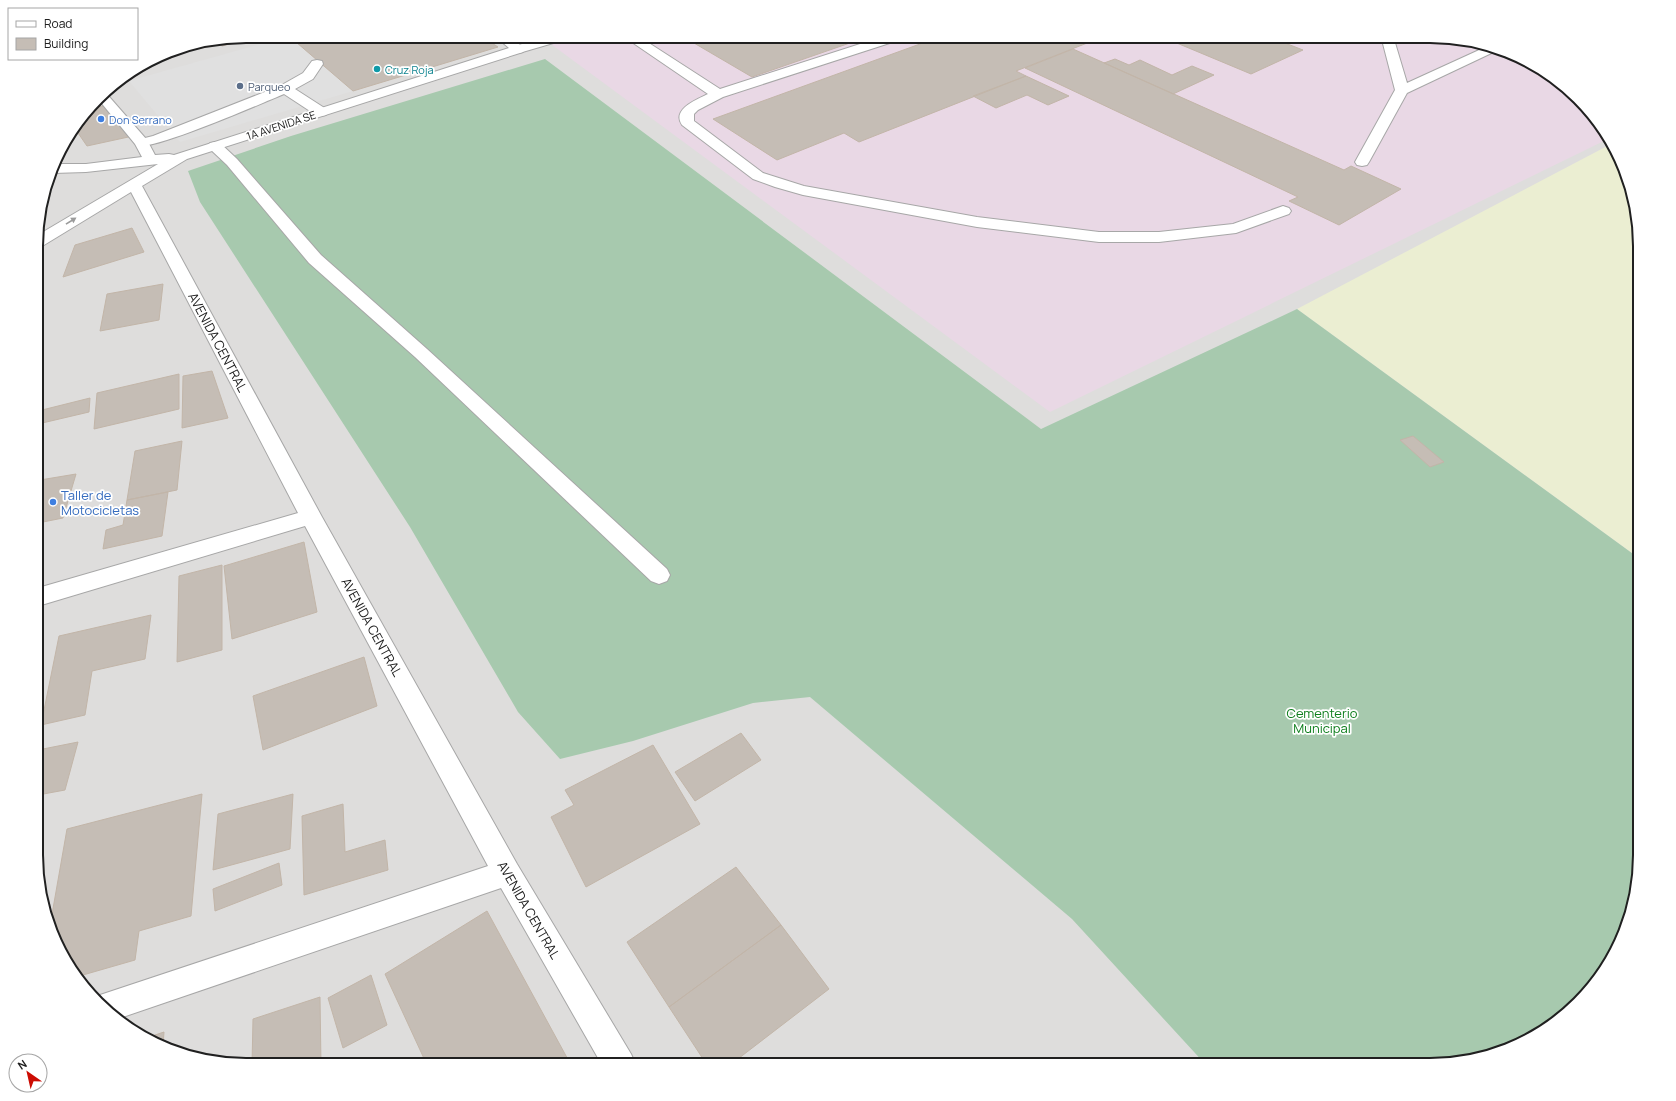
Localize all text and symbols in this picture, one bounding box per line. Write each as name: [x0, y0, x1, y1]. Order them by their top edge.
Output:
legend: [8, 8, 138, 60]
text: Road: [44, 15, 72, 32]
text: Building: [44, 35, 88, 52]
place label: Cruz Roja: [385, 62, 434, 77]
marker: Cruz Roja: [372, 64, 382, 74]
place label: Parqueo: [248, 79, 291, 94]
marker: Parqueo: [235, 81, 245, 91]
street label: 1A AVENIDA SE: [244, 107, 318, 143]
place label: Don Serrano: [109, 112, 172, 127]
marker: Don Serrano: [96, 114, 106, 124]
one-way arrow: [66, 217, 76, 225]
street label: AVENIDA CENTRAL: [184, 289, 252, 395]
place label: Taller de Motocicletas: [61, 486, 139, 519]
marker: Taller de Motocicletas: [48, 497, 58, 507]
street label: AVENIDA CENTRAL: [337, 574, 407, 680]
park label: Cementerio Municipal: [1287, 704, 1358, 737]
street label: AVENIDA CENTRAL: [494, 858, 565, 963]
north arrow: [8, 1053, 48, 1093]
text: N: [15, 1056, 30, 1073]

